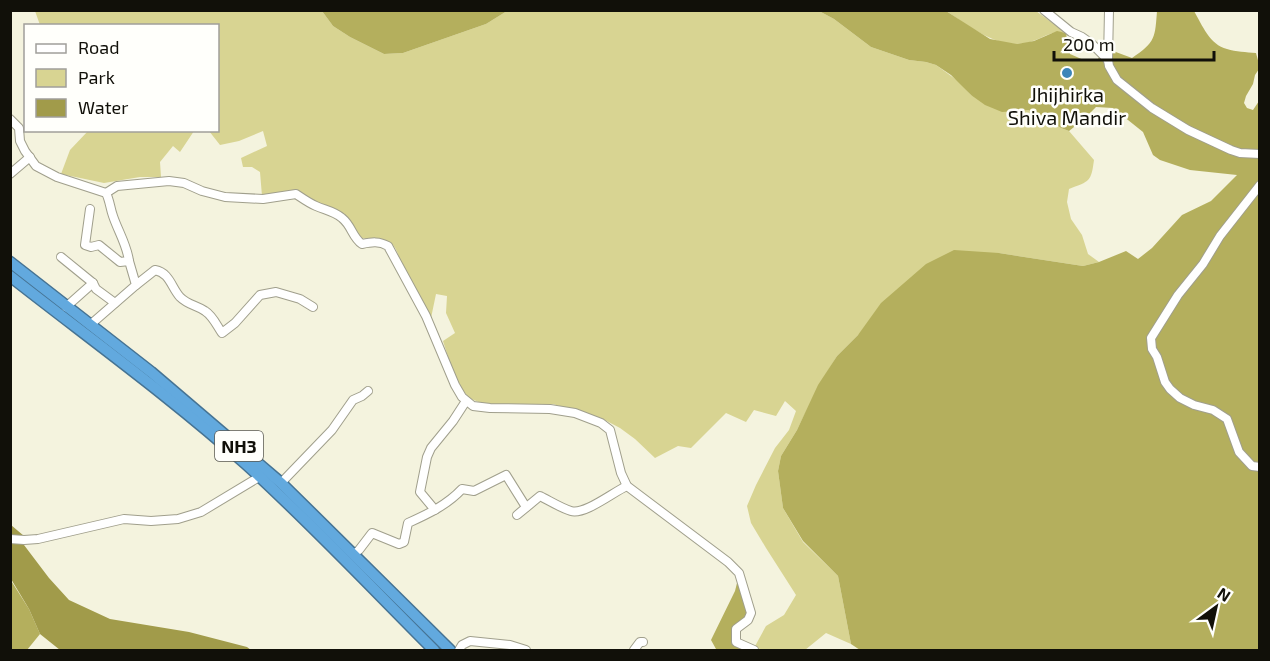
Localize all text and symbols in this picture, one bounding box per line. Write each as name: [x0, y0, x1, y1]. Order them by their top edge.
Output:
legend: [24, 24, 219, 132]
scale bar: [1054, 24, 1214, 62]
text: 200 m: [1063, 33, 1115, 55]
text: Road: [78, 36, 119, 58]
text: Park: [78, 66, 115, 88]
marker: Jhijhirka Shiva Mandir: [1060, 66, 1074, 80]
place label: Jhijhirka Shiva Mandir: [1008, 82, 1126, 129]
text: Water: [78, 96, 128, 118]
road number: NH3: [215, 431, 263, 461]
north arrow: [1186, 577, 1246, 637]
text: N: [1214, 583, 1234, 605]

